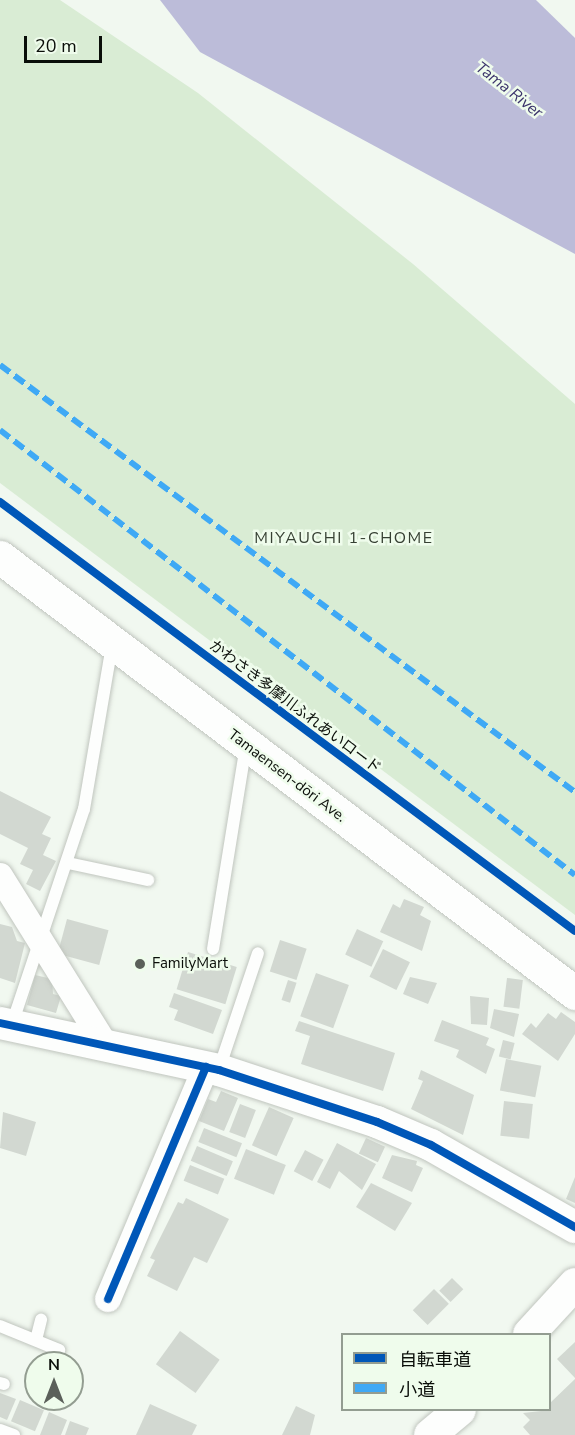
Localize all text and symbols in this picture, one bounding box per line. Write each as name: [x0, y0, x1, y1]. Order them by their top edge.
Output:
scale bar: [27, 24, 105, 62]
text: 20 m: [35, 34, 77, 58]
water label: Tama River: [472, 58, 546, 122]
district label: MIYAUCHI 1-CHOME: [254, 528, 434, 548]
street label: かわさき多摩川ふれあいロード: [206, 637, 384, 777]
street label: Tamaensen-dōri Ave.: [225, 726, 349, 826]
place label: FamilyMart: [152, 955, 228, 973]
marker: FamilyMart: [133, 957, 147, 971]
legend: [341, 1333, 551, 1411]
text: 自転車道: [399, 1348, 471, 1372]
north arrow: [24, 1351, 84, 1411]
text: N: [48, 1354, 60, 1376]
text: 小道: [399, 1378, 435, 1402]

